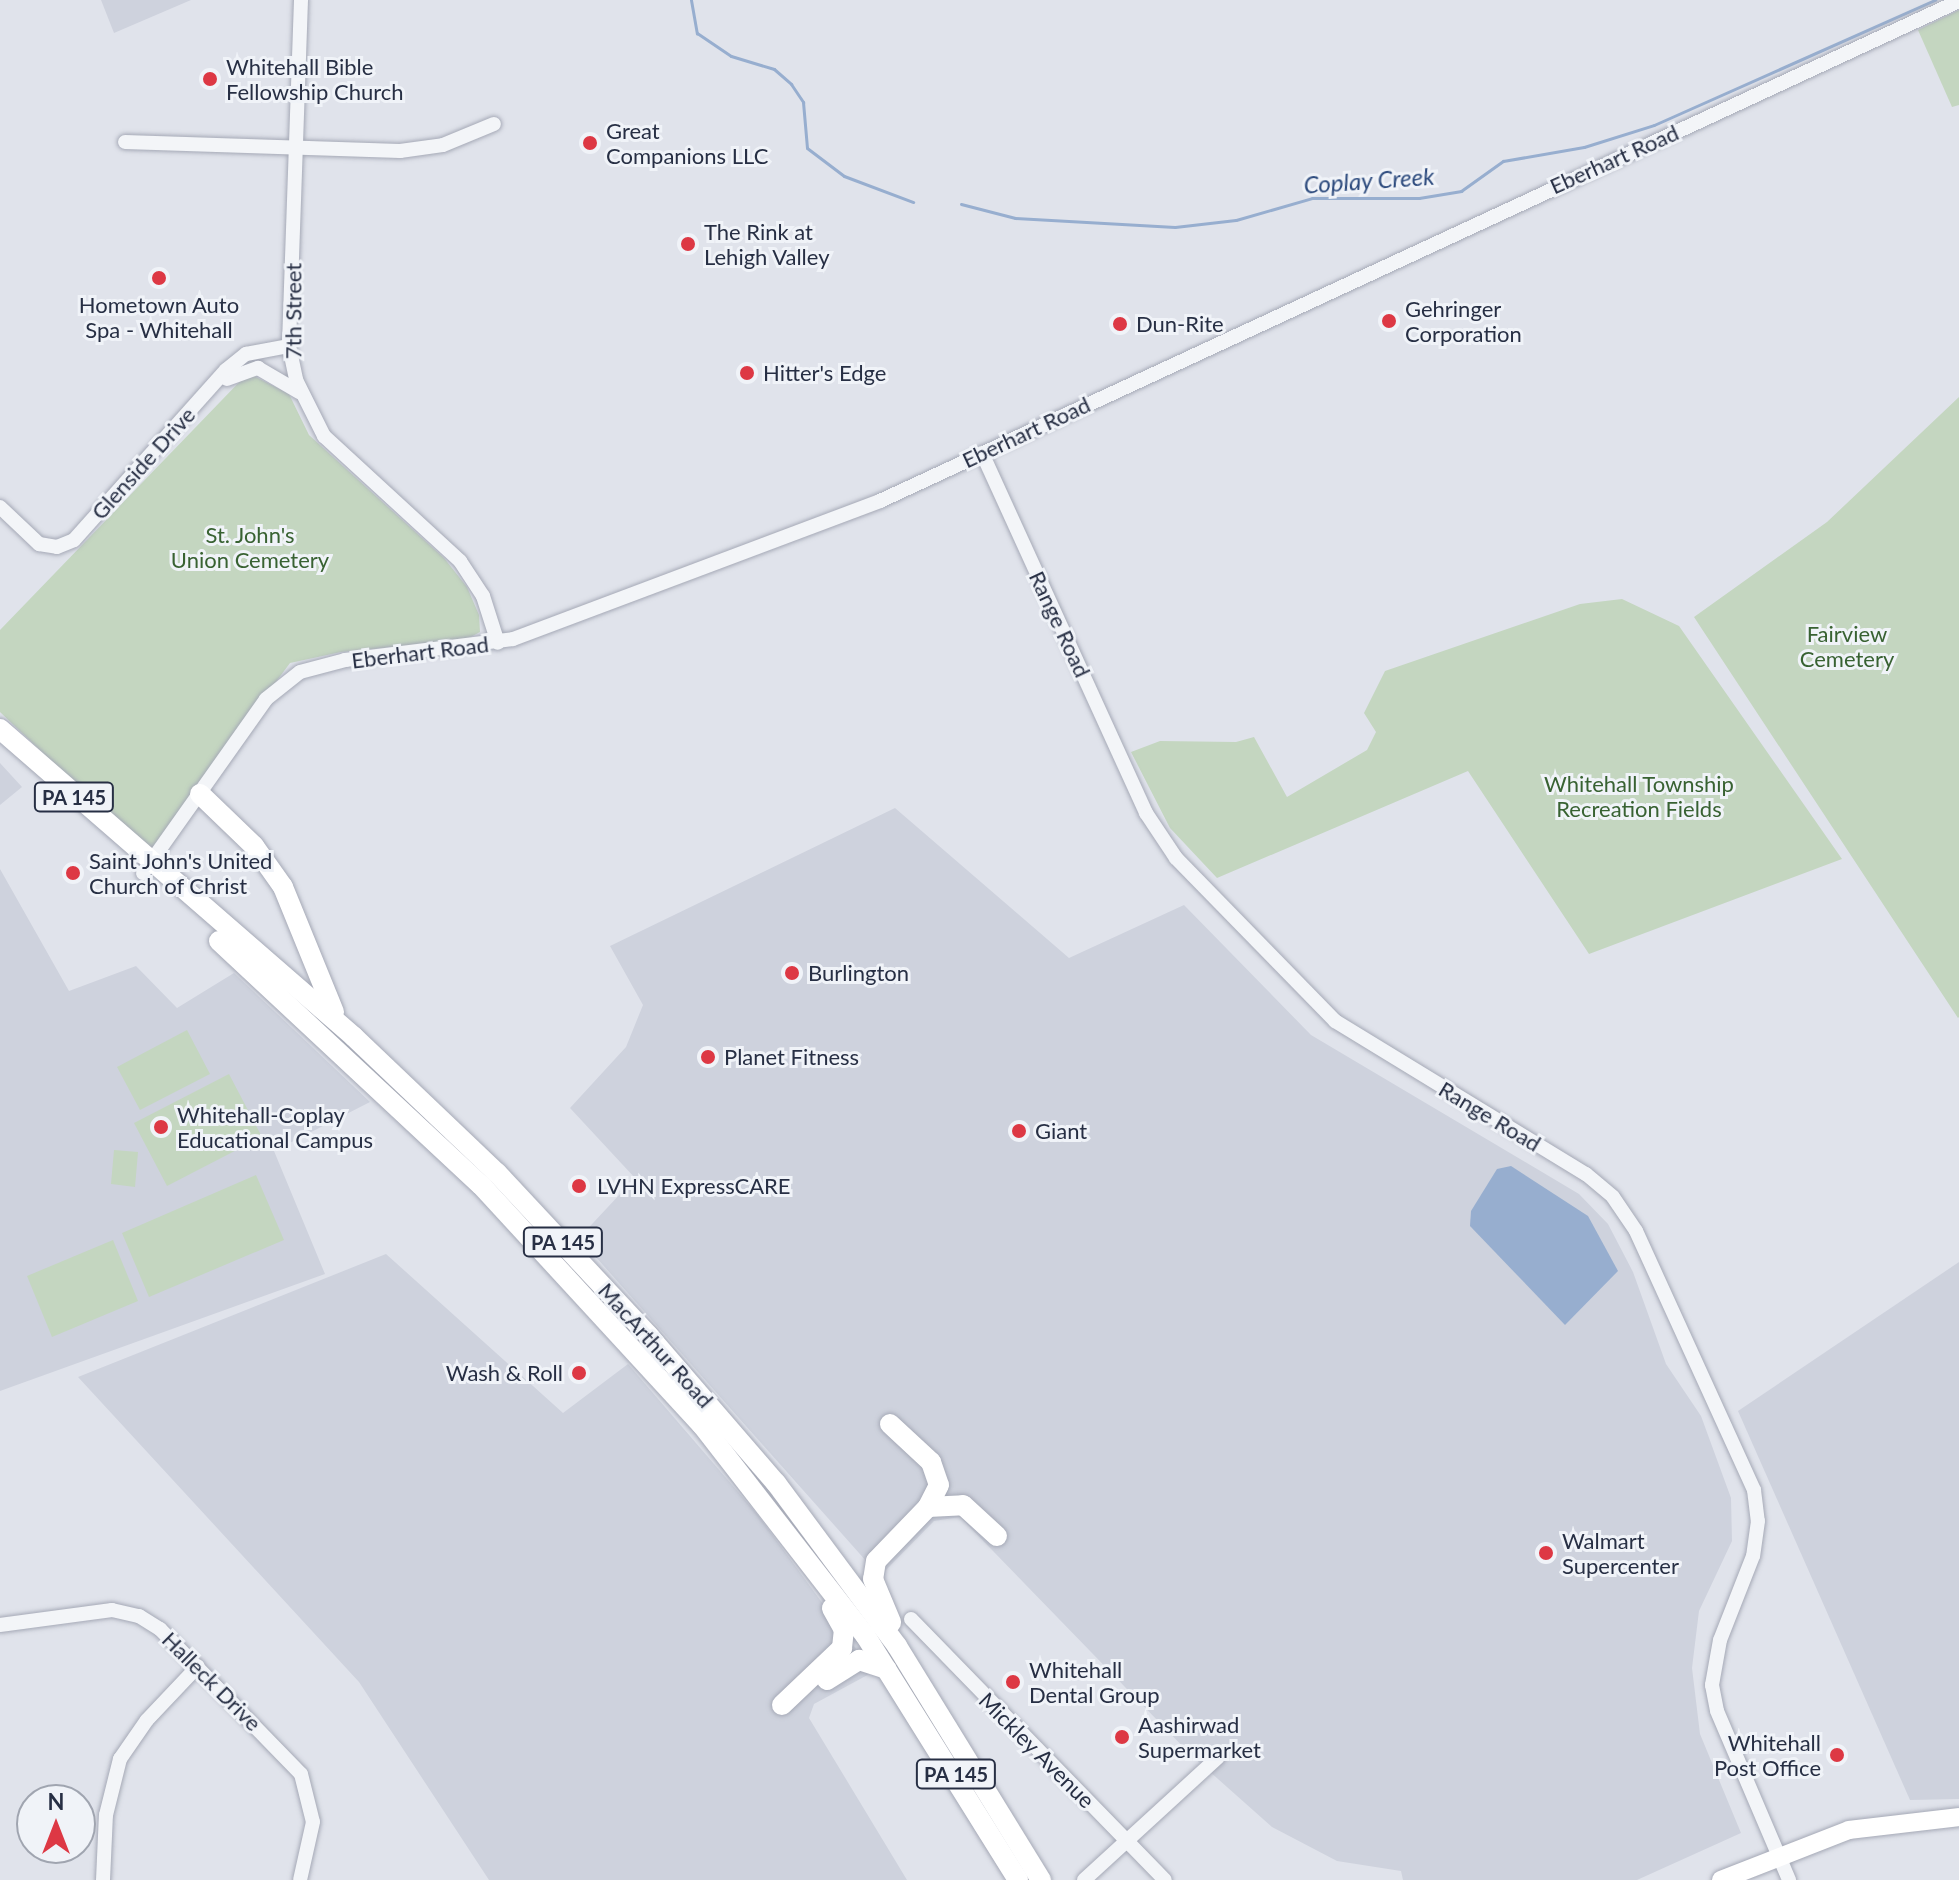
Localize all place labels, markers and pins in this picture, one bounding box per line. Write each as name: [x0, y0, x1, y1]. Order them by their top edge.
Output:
place label: Whitehall Bible Fellowship Church: [226, 53, 404, 104]
marker: Whitehall Bible Fellowship Church: [201, 70, 219, 88]
place label: Great Companions LLC: [606, 117, 768, 168]
marker: Great Companions LLC: [581, 134, 599, 152]
place label: The Rink at Lehigh Valley: [704, 218, 830, 270]
marker: The Rink at Lehigh Valley: [679, 235, 697, 253]
marker: Hometown Auto Spa - Whitehall: [150, 269, 168, 287]
place label: Hometown Auto Spa - Whitehall: [78, 291, 240, 342]
place label: Gehringer Corporation: [1405, 295, 1522, 346]
place label: Dun-Rite: [1136, 311, 1224, 337]
marker: Gehringer Corporation: [1380, 312, 1398, 330]
marker: Dun-Rite: [1111, 315, 1129, 333]
place label: Hitter's Edge: [763, 360, 886, 386]
marker: Hitter's Edge: [738, 364, 756, 382]
place label: Saint John's United Church of Christ: [89, 847, 273, 898]
marker: Saint John's United Church of Christ: [64, 864, 82, 882]
place label: Burlington: [808, 960, 909, 986]
marker: Burlington: [783, 964, 801, 982]
place label: Planet Fitness: [724, 1044, 859, 1070]
marker: Planet Fitness: [699, 1048, 717, 1066]
place label: Whitehall-Coplay Educational Campus: [177, 1101, 373, 1152]
marker: Whitehall-Coplay Educational Campus: [152, 1118, 170, 1136]
place label: Giant: [1035, 1118, 1087, 1144]
marker: Giant: [1010, 1122, 1028, 1140]
place label: LVHN ExpressCARE: [597, 1173, 791, 1199]
marker: LVHN ExpressCARE: [568, 1175, 590, 1197]
place label: Wash & Roll: [446, 1360, 563, 1386]
marker: Wash & Roll: [570, 1364, 588, 1382]
place label: Walmart Supercenter: [1562, 1527, 1679, 1578]
marker: Walmart Supercenter: [1537, 1544, 1555, 1562]
place label: Whitehall Dental Group: [1029, 1656, 1159, 1708]
marker: Whitehall Dental Group: [1004, 1673, 1022, 1691]
place label: Aashirwad Supermarket: [1138, 1711, 1261, 1762]
marker: Aashirwad Supermarket: [1113, 1728, 1131, 1746]
place label: Whitehall Post Office: [1714, 1729, 1821, 1780]
marker: Whitehall Post Office: [1828, 1746, 1846, 1764]

